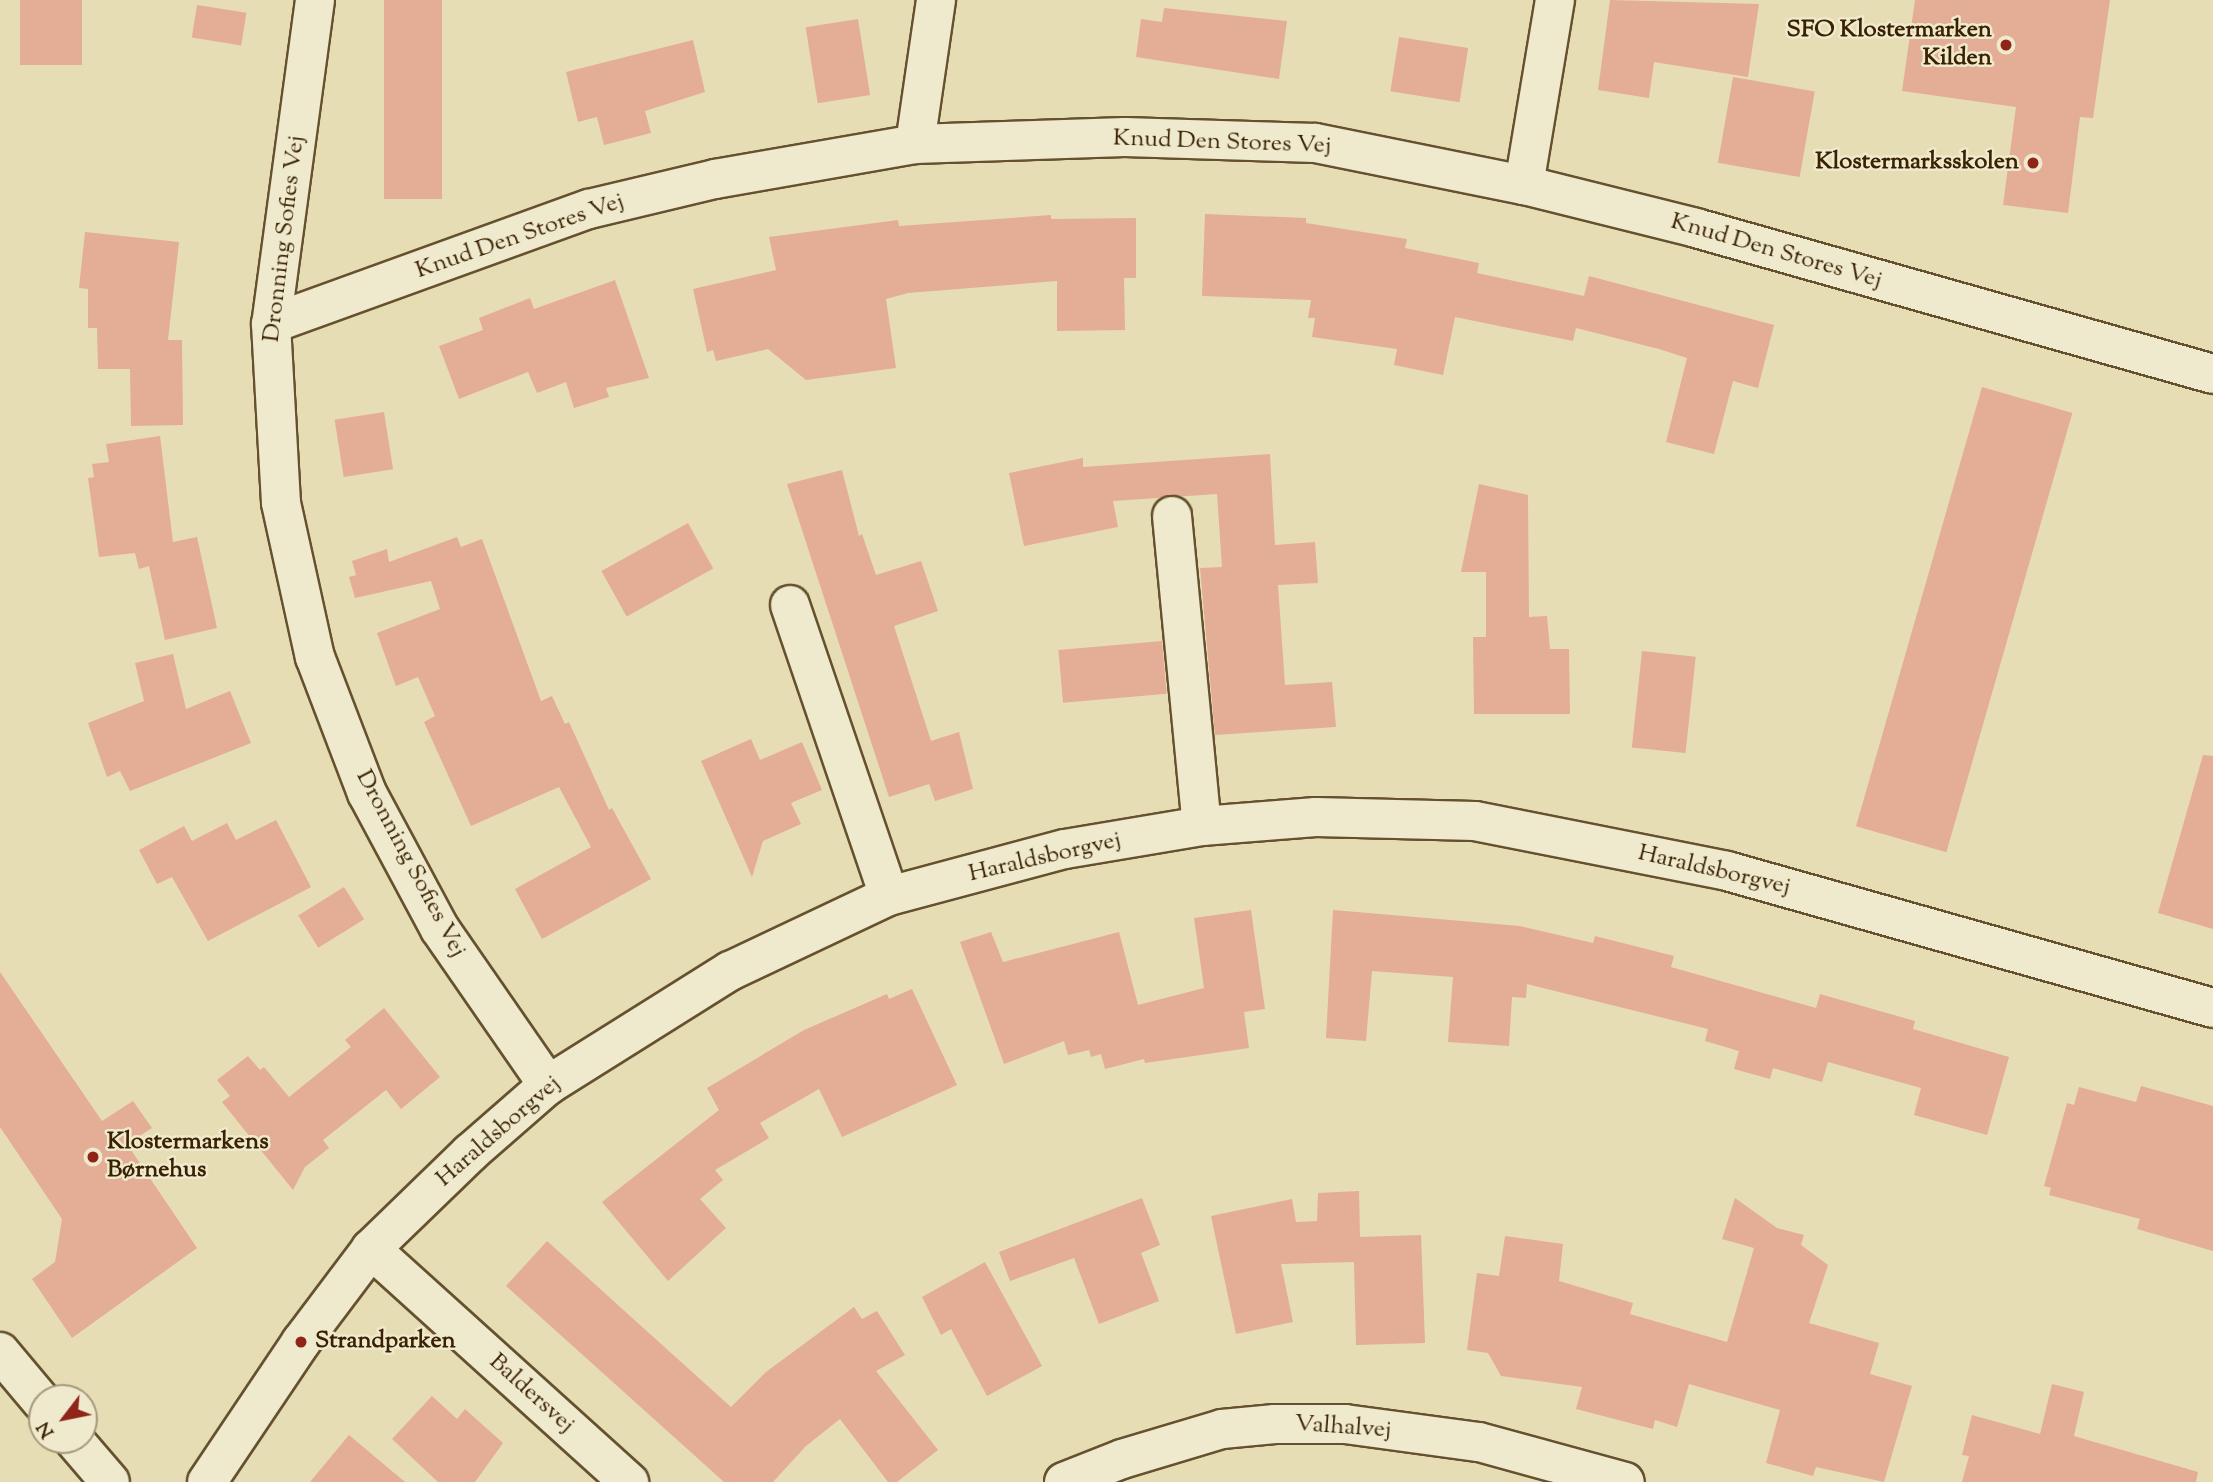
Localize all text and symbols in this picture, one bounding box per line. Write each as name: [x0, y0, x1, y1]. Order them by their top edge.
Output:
place label: SFO Klostermarken Kilden: [1787, 17, 1992, 73]
marker: SFO Klostermarken Kilden: [1998, 37, 2014, 53]
street label: Knud Den Stores Vej: [1112, 125, 1332, 161]
street label: Dronning Sofies Vej: [258, 134, 312, 344]
place label: Klostermarksskolen: [1815, 149, 2019, 177]
marker: Klostermarksskolen: [2025, 155, 2041, 171]
street label: Knud Den Stores Vej: [412, 188, 628, 286]
street label: Knud Den Stores Vej: [1667, 208, 1885, 296]
street label: Dronning Sofies Vej: [348, 765, 472, 963]
street label: Haraldsborgvej: [966, 826, 1124, 890]
street label: Haraldsborgvej: [1635, 839, 1793, 903]
street label: Haraldsborgvej: [431, 1070, 567, 1194]
place label: Klostermarkens Børnehus: [107, 1129, 269, 1185]
marker: Klostermarkens Børnehus: [85, 1149, 101, 1165]
place label: Strandparken: [315, 1328, 456, 1356]
marker: Strandparken: [293, 1334, 309, 1350]
street label: Baldersvej: [482, 1348, 580, 1440]
north arrow: [28, 1384, 98, 1454]
street label: Valhalvej: [1294, 1410, 1392, 1446]
text: N: [31, 1416, 62, 1443]

